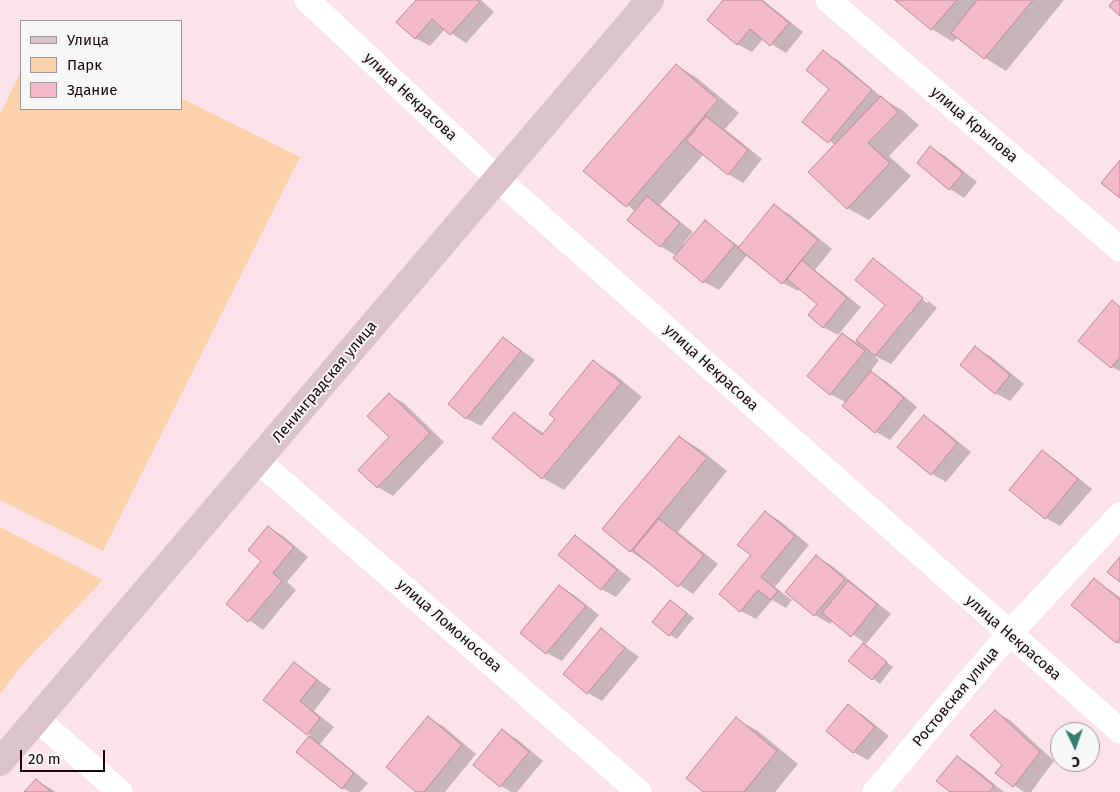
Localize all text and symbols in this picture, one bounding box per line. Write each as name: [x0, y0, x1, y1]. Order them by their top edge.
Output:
legend: [20, 20, 182, 110]
text: Улица: [67, 31, 109, 49]
street label: улица Некрасова: [360, 49, 460, 145]
text: Парк: [67, 56, 102, 74]
text: Здание: [67, 81, 117, 99]
street label: улица Крылова: [927, 83, 1021, 167]
street label: Ленинградская улица: [269, 317, 381, 447]
street label: улица Некрасова: [660, 321, 762, 415]
street label: улица Ломоносова: [393, 576, 505, 676]
street label: улица Некрасова: [961, 592, 1065, 684]
street label: Ростовская улица: [909, 643, 1003, 751]
north arrow: [1050, 722, 1100, 772]
scale bar: [22, 740, 108, 772]
text: 20 m: [28, 750, 61, 768]
text: С: [1071, 753, 1080, 770]

